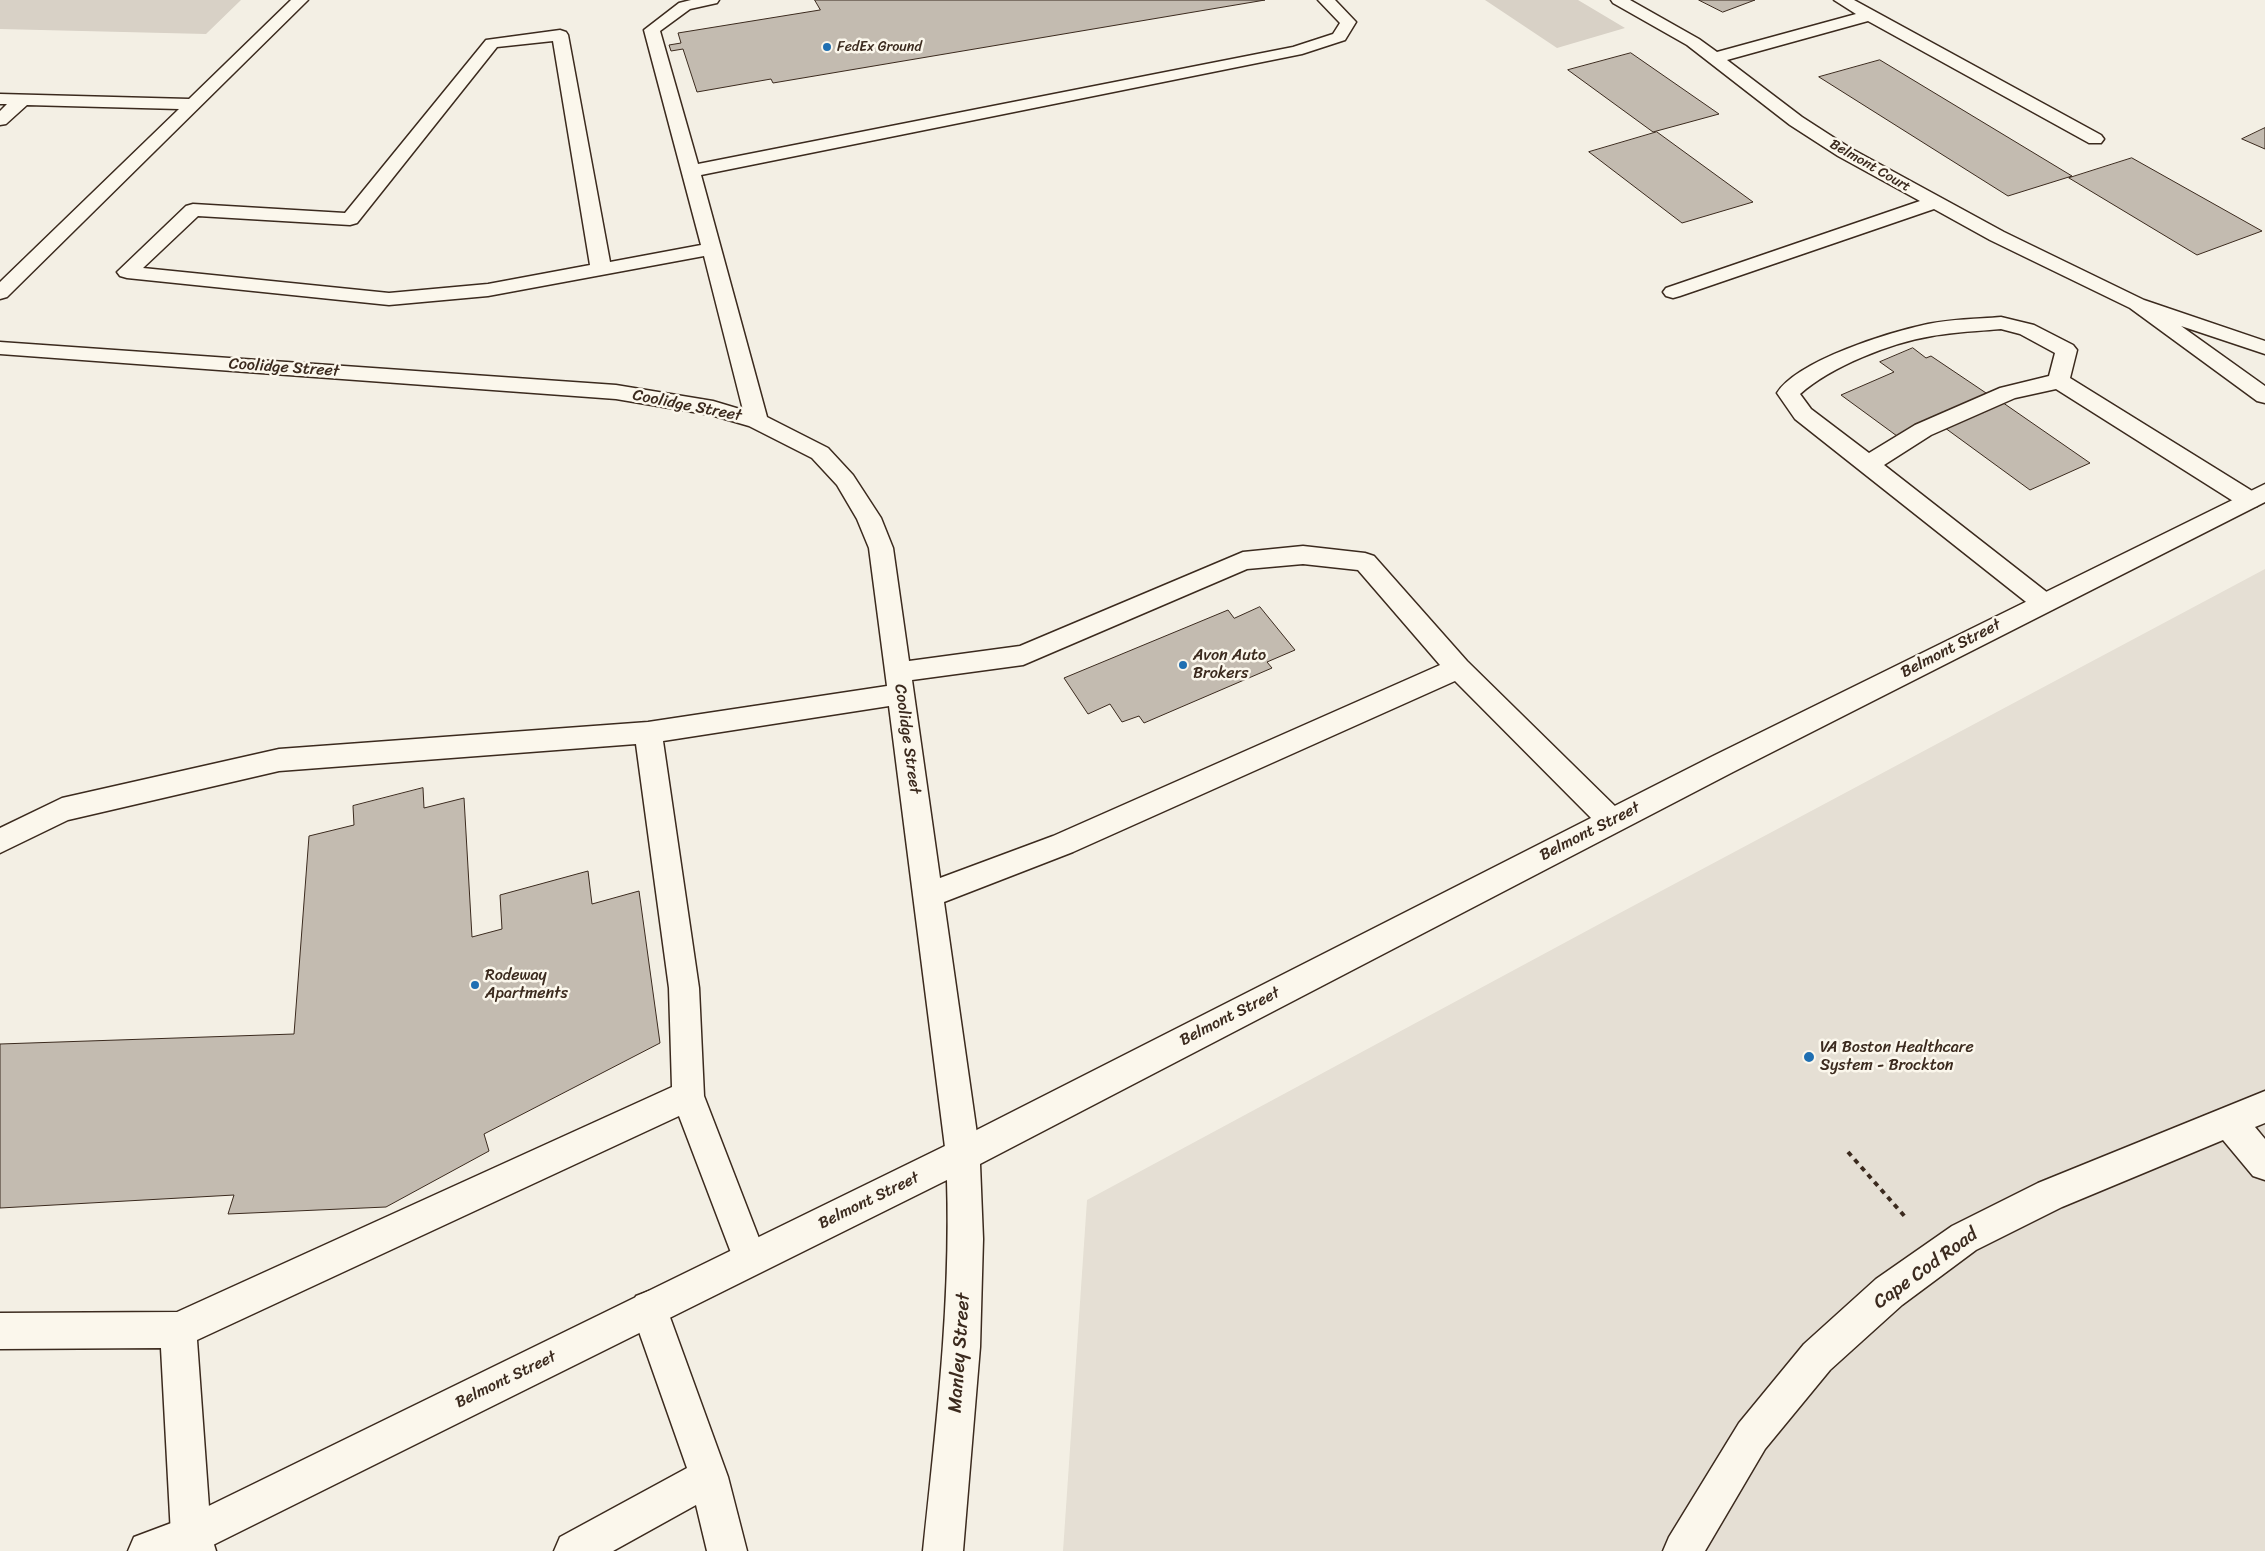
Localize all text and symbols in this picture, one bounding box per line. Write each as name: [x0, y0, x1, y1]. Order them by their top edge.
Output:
place label: FedEx Ground: [837, 39, 922, 55]
marker: FedEx Ground: [821, 41, 833, 53]
street label: Belmont Court: [1827, 136, 1913, 196]
street label: Coolidge Street: [228, 355, 340, 381]
street label: Coolidge Street: [631, 386, 743, 426]
street label: Belmont Street: [1898, 616, 2004, 682]
place label: Avon Auto Brokers: [1193, 646, 1266, 684]
marker: Avon Auto Brokers: [1177, 659, 1189, 671]
street label: Coolidge Street: [890, 683, 924, 795]
street label: Belmont Street: [1537, 799, 1643, 865]
place label: Rodeway Apartments: [485, 966, 568, 1004]
marker: Rodeway Apartments: [469, 979, 481, 991]
street label: Belmont Street: [1177, 984, 1283, 1050]
place label: VA Boston Healthcare System - Brockton: [1820, 1038, 1974, 1076]
marker: VA Boston Healthcare System - Brockton: [1802, 1050, 1816, 1064]
street label: Belmont Street: [816, 1168, 922, 1234]
street label: Cape Cod Road: [1869, 1224, 1983, 1314]
street label: Manley Street: [944, 1292, 976, 1414]
street label: Belmont Street: [453, 1347, 559, 1413]

